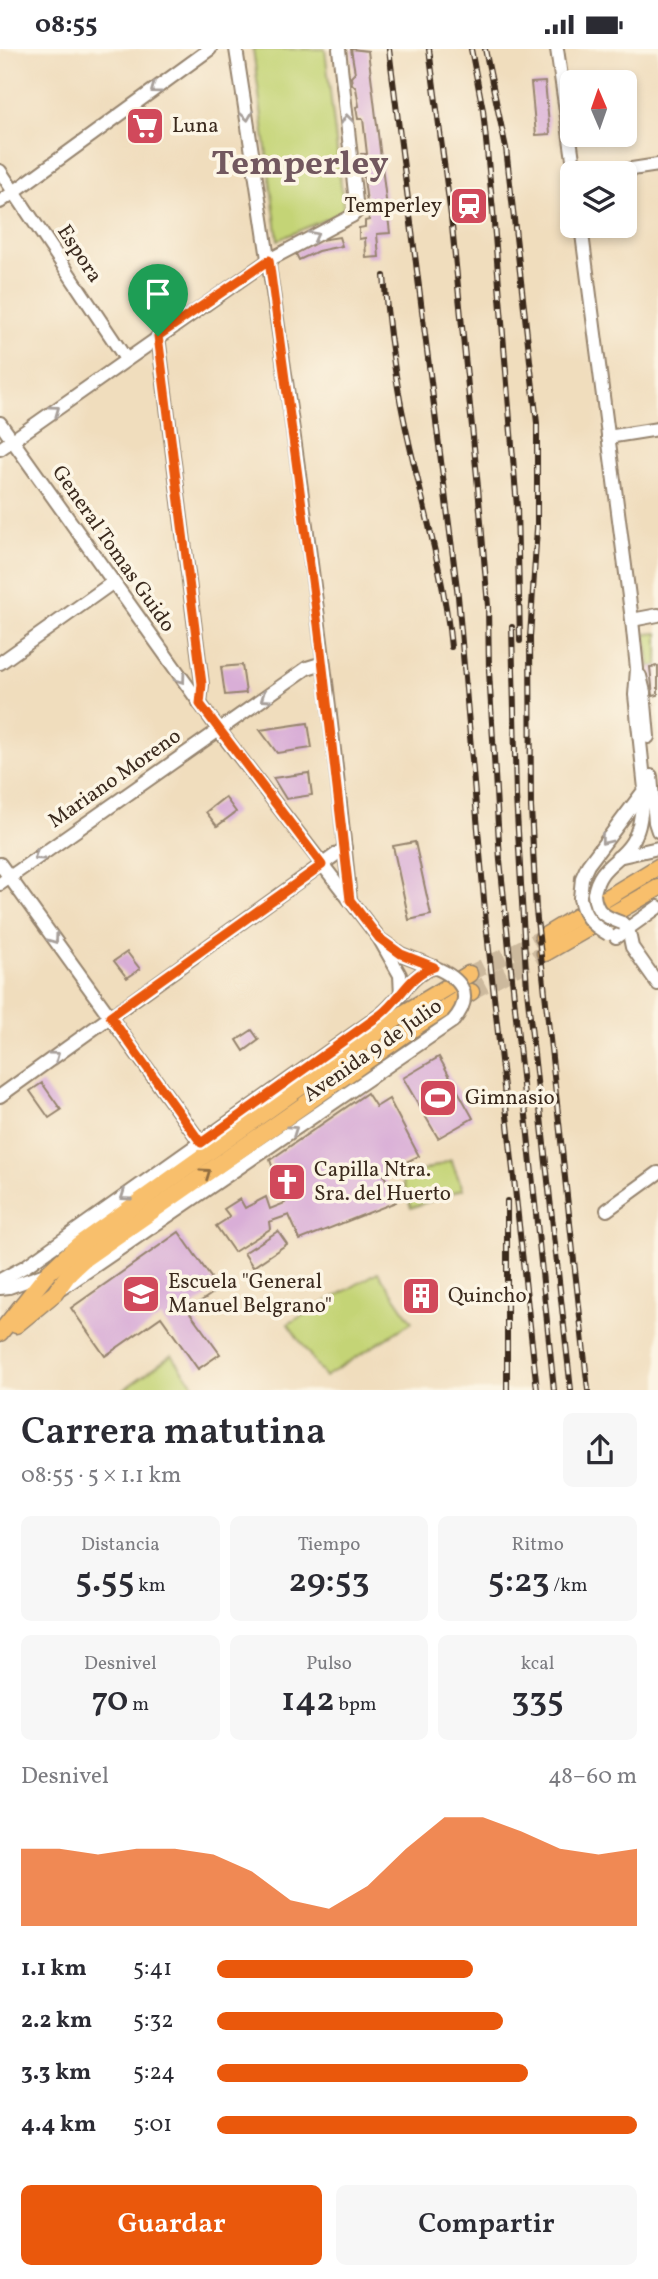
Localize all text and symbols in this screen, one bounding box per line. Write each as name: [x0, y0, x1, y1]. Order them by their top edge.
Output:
text: 08:55: [35, 7, 98, 43]
north arrow: [560, 70, 637, 147]
map controls: [560, 70, 637, 238]
one-way arrow: [150, 81, 163, 93]
supermarket icon: Luna: [124, 105, 166, 147]
one-way arrow: [239, 111, 254, 122]
place label: Luna: [172, 112, 219, 141]
one-way arrow: [339, 113, 354, 125]
district label: Temperley: [211, 141, 389, 189]
button: layers: [560, 161, 637, 238]
station icon: Temperley: [448, 185, 490, 227]
place label: Temperley: [344, 192, 443, 221]
street label: Espora: [49, 219, 109, 289]
one-way arrow: [307, 231, 319, 245]
pin: [128, 264, 188, 336]
icon: arrive: [139, 275, 177, 313]
one-way arrow: [48, 405, 60, 418]
street label: General Tomas Guido: [44, 460, 182, 638]
one-way arrow: [173, 671, 186, 683]
one-way arrow: [260, 690, 273, 702]
street label: Mariano Moreno: [43, 722, 187, 836]
one-way arrow: [601, 833, 614, 845]
one-way arrow: [33, 848, 46, 860]
one-way arrow: [46, 931, 59, 944]
street label: Avenida 9 de Julio: [298, 992, 448, 1110]
one-way arrow: [47, 1052, 60, 1064]
sports icon: Gimnasio: [417, 1077, 459, 1119]
place label: Gimnasio: [465, 1084, 555, 1113]
one-way arrow: [285, 1126, 298, 1138]
place label: Capilla Ntra. Sra. del Huerto: [314, 1156, 451, 1209]
church icon: Capilla Ntra. Sra. del Huerto: [266, 1161, 308, 1203]
one-way arrow: [198, 1169, 211, 1181]
one-way arrow: [120, 1188, 133, 1200]
place label: Escuela "General Manuel Belgrano": [168, 1268, 332, 1321]
school or university icon: Escuela "General Manuel Belgrano": [120, 1273, 162, 1315]
building icon: Quincho: [400, 1275, 442, 1317]
place label: Quincho: [448, 1282, 527, 1311]
text: Carrera matutina: [21, 1407, 326, 1460]
button: share: [563, 1413, 637, 1487]
text: 08:55 · 5 × 1.1 km: [21, 1460, 181, 1492]
text: Distancia: [81, 1532, 160, 1558]
text: Tiempo: [298, 1532, 360, 1558]
text: Ritmo: [512, 1532, 564, 1558]
text: 5.55: [75, 1558, 134, 1606]
text: 29:53: [288, 1558, 370, 1606]
text: 5:23: [488, 1558, 550, 1606]
text: km: [134, 1573, 165, 1599]
text: /km: [550, 1573, 587, 1599]
text: Desnivel: [84, 1651, 157, 1677]
text: Pulso: [306, 1651, 352, 1677]
text: kcal: [521, 1651, 555, 1677]
text: 70: [92, 1677, 128, 1725]
text: 142: [281, 1677, 335, 1725]
text: 335: [511, 1677, 564, 1725]
text: m: [128, 1692, 149, 1718]
text: bpm: [335, 1692, 377, 1718]
text: Desnivel: [21, 1761, 109, 1793]
text: 48–60 m: [548, 1761, 637, 1793]
text: 1.1 km: [21, 1953, 87, 1985]
text: 5:41: [133, 1953, 172, 1985]
text: 2.2 km: [21, 2005, 92, 2037]
text: 5:32: [133, 2005, 174, 2037]
text: 3.3 km: [21, 2057, 91, 2089]
text: 5:24: [133, 2057, 175, 2089]
text: 4.4 km: [21, 2109, 96, 2141]
text: 5:01: [133, 2109, 172, 2141]
button: Guardar: [21, 2185, 322, 2265]
button: Compartir: [336, 2185, 637, 2265]

